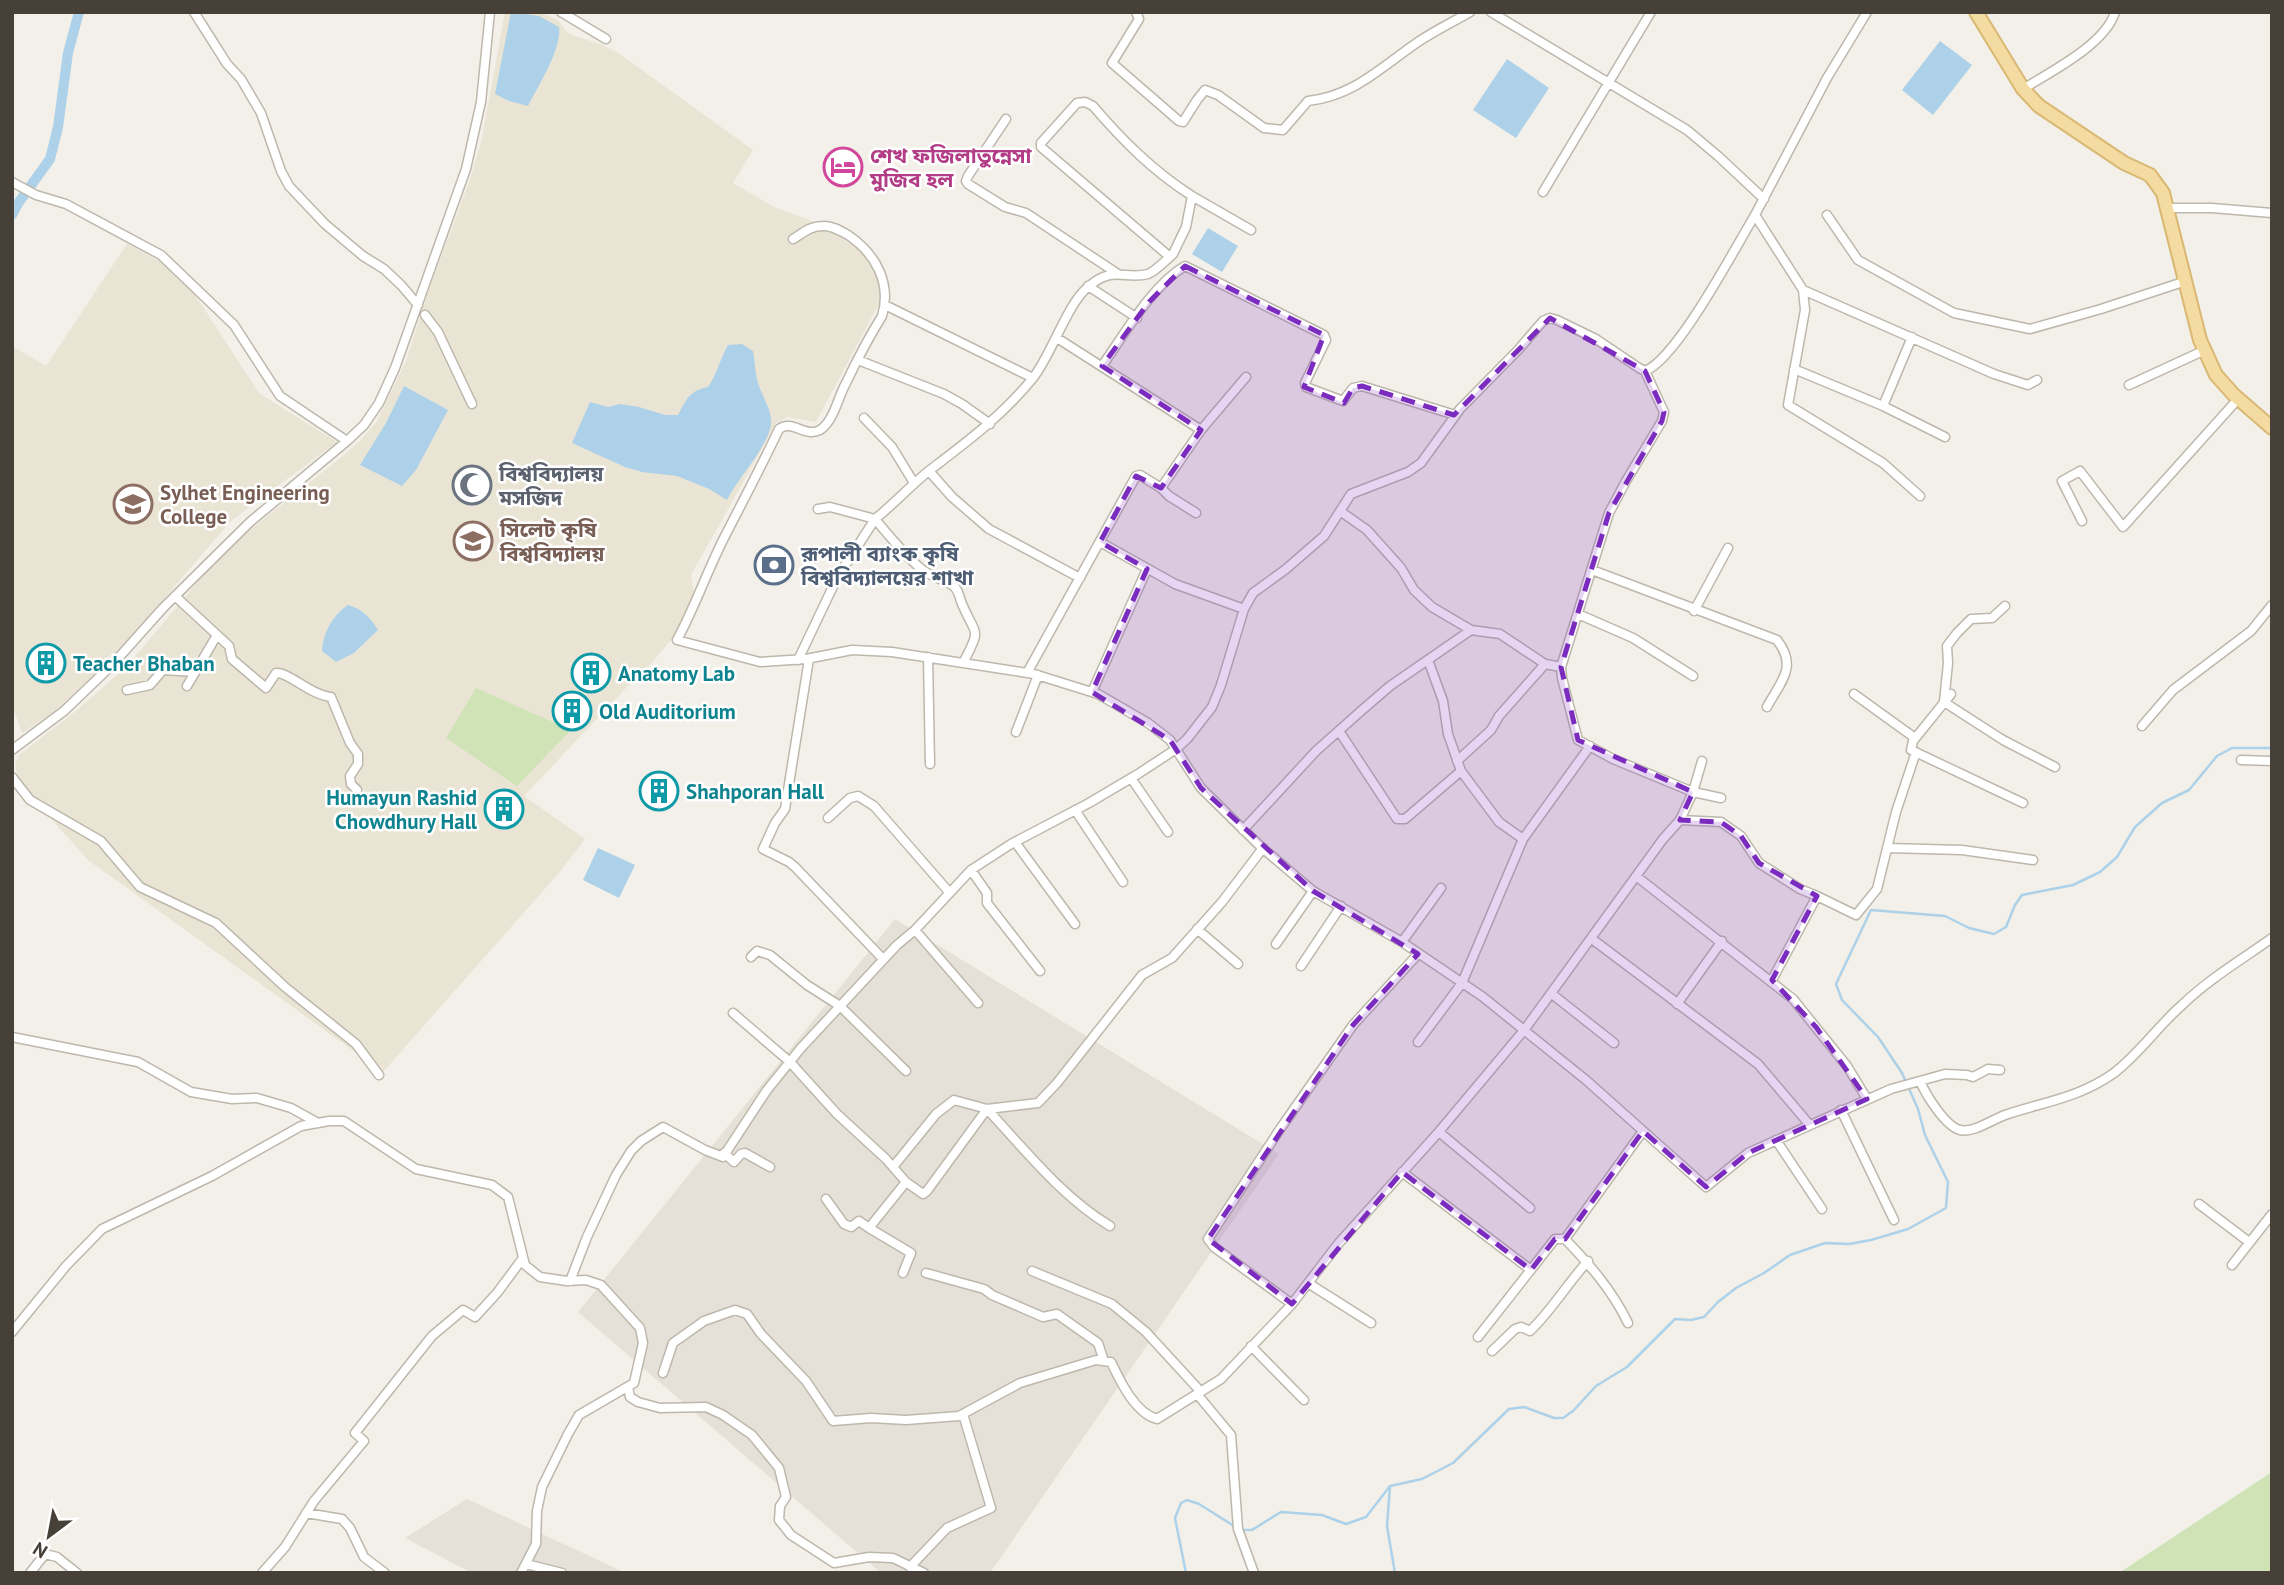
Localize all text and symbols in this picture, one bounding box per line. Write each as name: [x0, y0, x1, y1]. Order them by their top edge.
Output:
place label: শেখ ফজিলাতুন্নেসা মুজিব হল: [869, 142, 1033, 193]
hotel icon: শেখ ফজিলাতুন্নেসা মুজিব হল: [822, 146, 864, 188]
place label: বিশ্ববিদ্যালয় মসজিদ: [498, 460, 604, 511]
mosque icon: বিশ্ববিদ্যালয় মসজিদ: [451, 464, 493, 506]
place label: Sylhet Engineering College: [160, 479, 330, 530]
school or university icon: Sylhet Engineering College: [112, 483, 154, 525]
place label: সিলেট কৃষি বিশ্ববিদ্যালয়: [499, 516, 605, 567]
school or university icon: সিলেট কৃষি বিশ্ববিদ্যালয়: [452, 520, 494, 562]
place label: রূপালী ব্যাংক কৃষি বিশ্ববিদ্যালয়ের শাখা: [800, 540, 975, 591]
bank icon: রূপালী ব্যাংক কৃষি বিশ্ববিদ্যালয়ের শাখা: [753, 544, 795, 586]
building icon: Teacher Bhaban: [25, 642, 67, 684]
place label: Teacher Bhaban: [73, 650, 215, 677]
building icon: Anatomy Lab: [570, 652, 612, 694]
place label: Anatomy Lab: [618, 660, 735, 687]
building icon: Old Auditorium: [551, 690, 593, 732]
place label: Old Auditorium: [599, 698, 736, 725]
building icon: Shahporan Hall: [638, 770, 680, 812]
place label: Shahporan Hall: [686, 778, 825, 805]
place label: Humayun Rashid Chowdhury Hall: [326, 784, 478, 835]
building icon: Humayun Rashid Chowdhury Hall: [483, 788, 525, 830]
north arrow: [14, 1501, 84, 1571]
text: N: [28, 1537, 52, 1564]

